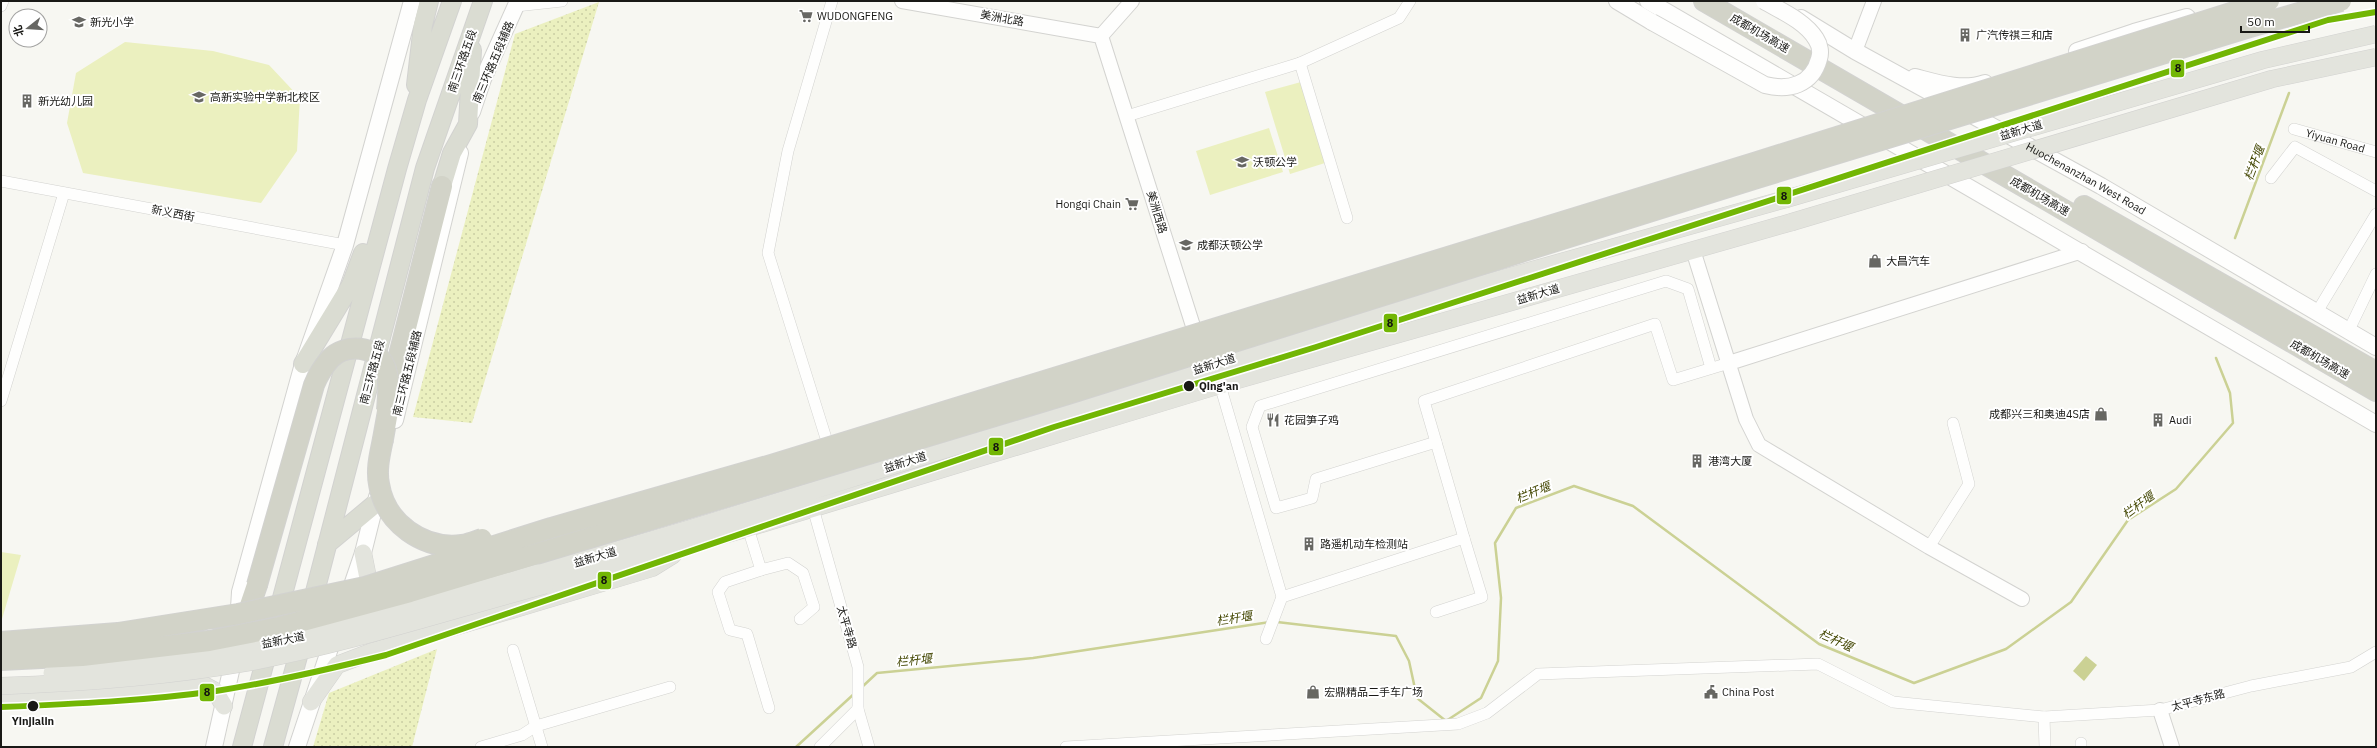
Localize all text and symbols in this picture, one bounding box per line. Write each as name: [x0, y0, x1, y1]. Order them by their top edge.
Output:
street label: 美洲北路: [979, 7, 1025, 29]
north arrow: [8, 8, 48, 48]
supermarket icon: WUDONGFENG: [798, 8, 814, 24]
scale bar: [2241, 8, 2309, 34]
place label: WUDONGFENG: [817, 9, 893, 23]
street label: 成都机场高速: [1728, 10, 1792, 56]
school or university icon: 新光小学: [71, 14, 87, 30]
text: 50 m: [2247, 14, 2275, 29]
place label: 新光小学: [90, 15, 134, 29]
street label: 南三环路五段辅路: [469, 19, 517, 105]
text: 北: [10, 24, 27, 38]
building icon: 广汽传祺三和店: [1957, 27, 1973, 43]
street label: 南三环路五段: [445, 28, 479, 94]
place label: 广汽传祺三和店: [1976, 28, 2053, 42]
line badge: 8: [2170, 59, 2185, 78]
text: 8: [2175, 61, 2182, 75]
school or university icon: 高新实验中学新北校区: [191, 89, 207, 105]
place label: 高新实验中学新北校区: [210, 90, 320, 104]
building icon: 新光幼儿园: [19, 93, 35, 109]
place label: 新光幼儿园: [38, 94, 93, 108]
street label: 益新大道: [1998, 117, 2044, 143]
street label: Yiyuan Road: [2304, 126, 2367, 156]
street label: Huochenanzhan West Road: [2024, 139, 2148, 218]
water label: 栏杆堰: [2241, 142, 2268, 182]
school or university icon: 沃顿公学: [1234, 154, 1250, 170]
place label: 沃顿公学: [1253, 155, 1297, 169]
street label: 成都机场高速: [2008, 173, 2072, 219]
line badge: 8: [1776, 186, 1792, 205]
street label: 美洲西路: [1144, 189, 1170, 235]
text: 8: [1781, 189, 1788, 203]
supermarket icon: Hongqi Chain: [1124, 196, 1140, 212]
place label: Hongqi Chain: [1055, 197, 1121, 211]
street label: 新义西街: [150, 202, 196, 224]
school or university icon: 成都沃顿公学: [1178, 237, 1194, 253]
place label: 成都沃顿公学: [1197, 238, 1263, 252]
shop icon: 大昌汽车: [1867, 253, 1883, 269]
place label: 大昌汽车: [1886, 254, 1930, 268]
street label: 益新大道: [1515, 281, 1561, 307]
line badge: 8: [1383, 313, 1398, 333]
text: 8: [1387, 316, 1394, 330]
street label: 南三环路五段辅路: [390, 329, 424, 417]
street label: 成都机场高速: [2288, 336, 2352, 382]
street label: 南三环路五段: [357, 338, 387, 406]
street label: 益新大道: [1191, 351, 1237, 377]
marker: Qing'an: [1182, 379, 1196, 393]
place label: Qing'an: [1199, 379, 1238, 393]
shop icon: 成都兴三和奥迪4S店: [2093, 406, 2109, 422]
place label: 成都兴三和奥迪4S店: [1989, 407, 2090, 421]
restaurant icon: 花园笋子鸡: [1265, 412, 1281, 428]
building icon: Audi: [2150, 412, 2166, 428]
place label: 花园笋子鸡: [1284, 413, 1339, 427]
place label: Audi: [2169, 413, 2191, 427]
line badge: 8: [988, 437, 1004, 456]
text: 8: [993, 440, 1000, 454]
street label: 益新大道: [882, 449, 928, 475]
building icon: 港湾大厦: [1689, 453, 1705, 469]
place label: 港湾大厦: [1708, 454, 1752, 468]
water label: 栏杆堰: [1513, 478, 1554, 506]
water label: 栏杆堰: [2119, 487, 2159, 522]
building icon: 路遥机动车检测站: [1301, 536, 1317, 552]
place label: 路遥机动车检测站: [1320, 537, 1408, 551]
street label: 益新大道: [572, 544, 618, 570]
line badge: 8: [597, 571, 612, 590]
text: 8: [601, 573, 608, 587]
street label: 太平寺路: [834, 604, 860, 650]
water label: 栏杆堰: [1215, 607, 1255, 628]
water label: 栏杆堰: [1817, 626, 1857, 655]
street label: 益新大道: [260, 629, 306, 651]
water label: 栏杆堰: [895, 650, 935, 669]
line badge: 8: [199, 683, 215, 702]
shop icon: 宏鼎精品二手车广场: [1305, 684, 1321, 700]
public building icon: China Post: [1703, 684, 1719, 700]
text: 8: [204, 685, 211, 699]
place label: 宏鼎精品二手车广场: [1324, 685, 1423, 699]
place label: China Post: [1722, 685, 1774, 699]
street label: 太平寺东路: [2170, 686, 2226, 714]
marker: Yinjialin: [26, 699, 40, 713]
place label: Yinjialin: [12, 714, 54, 728]

